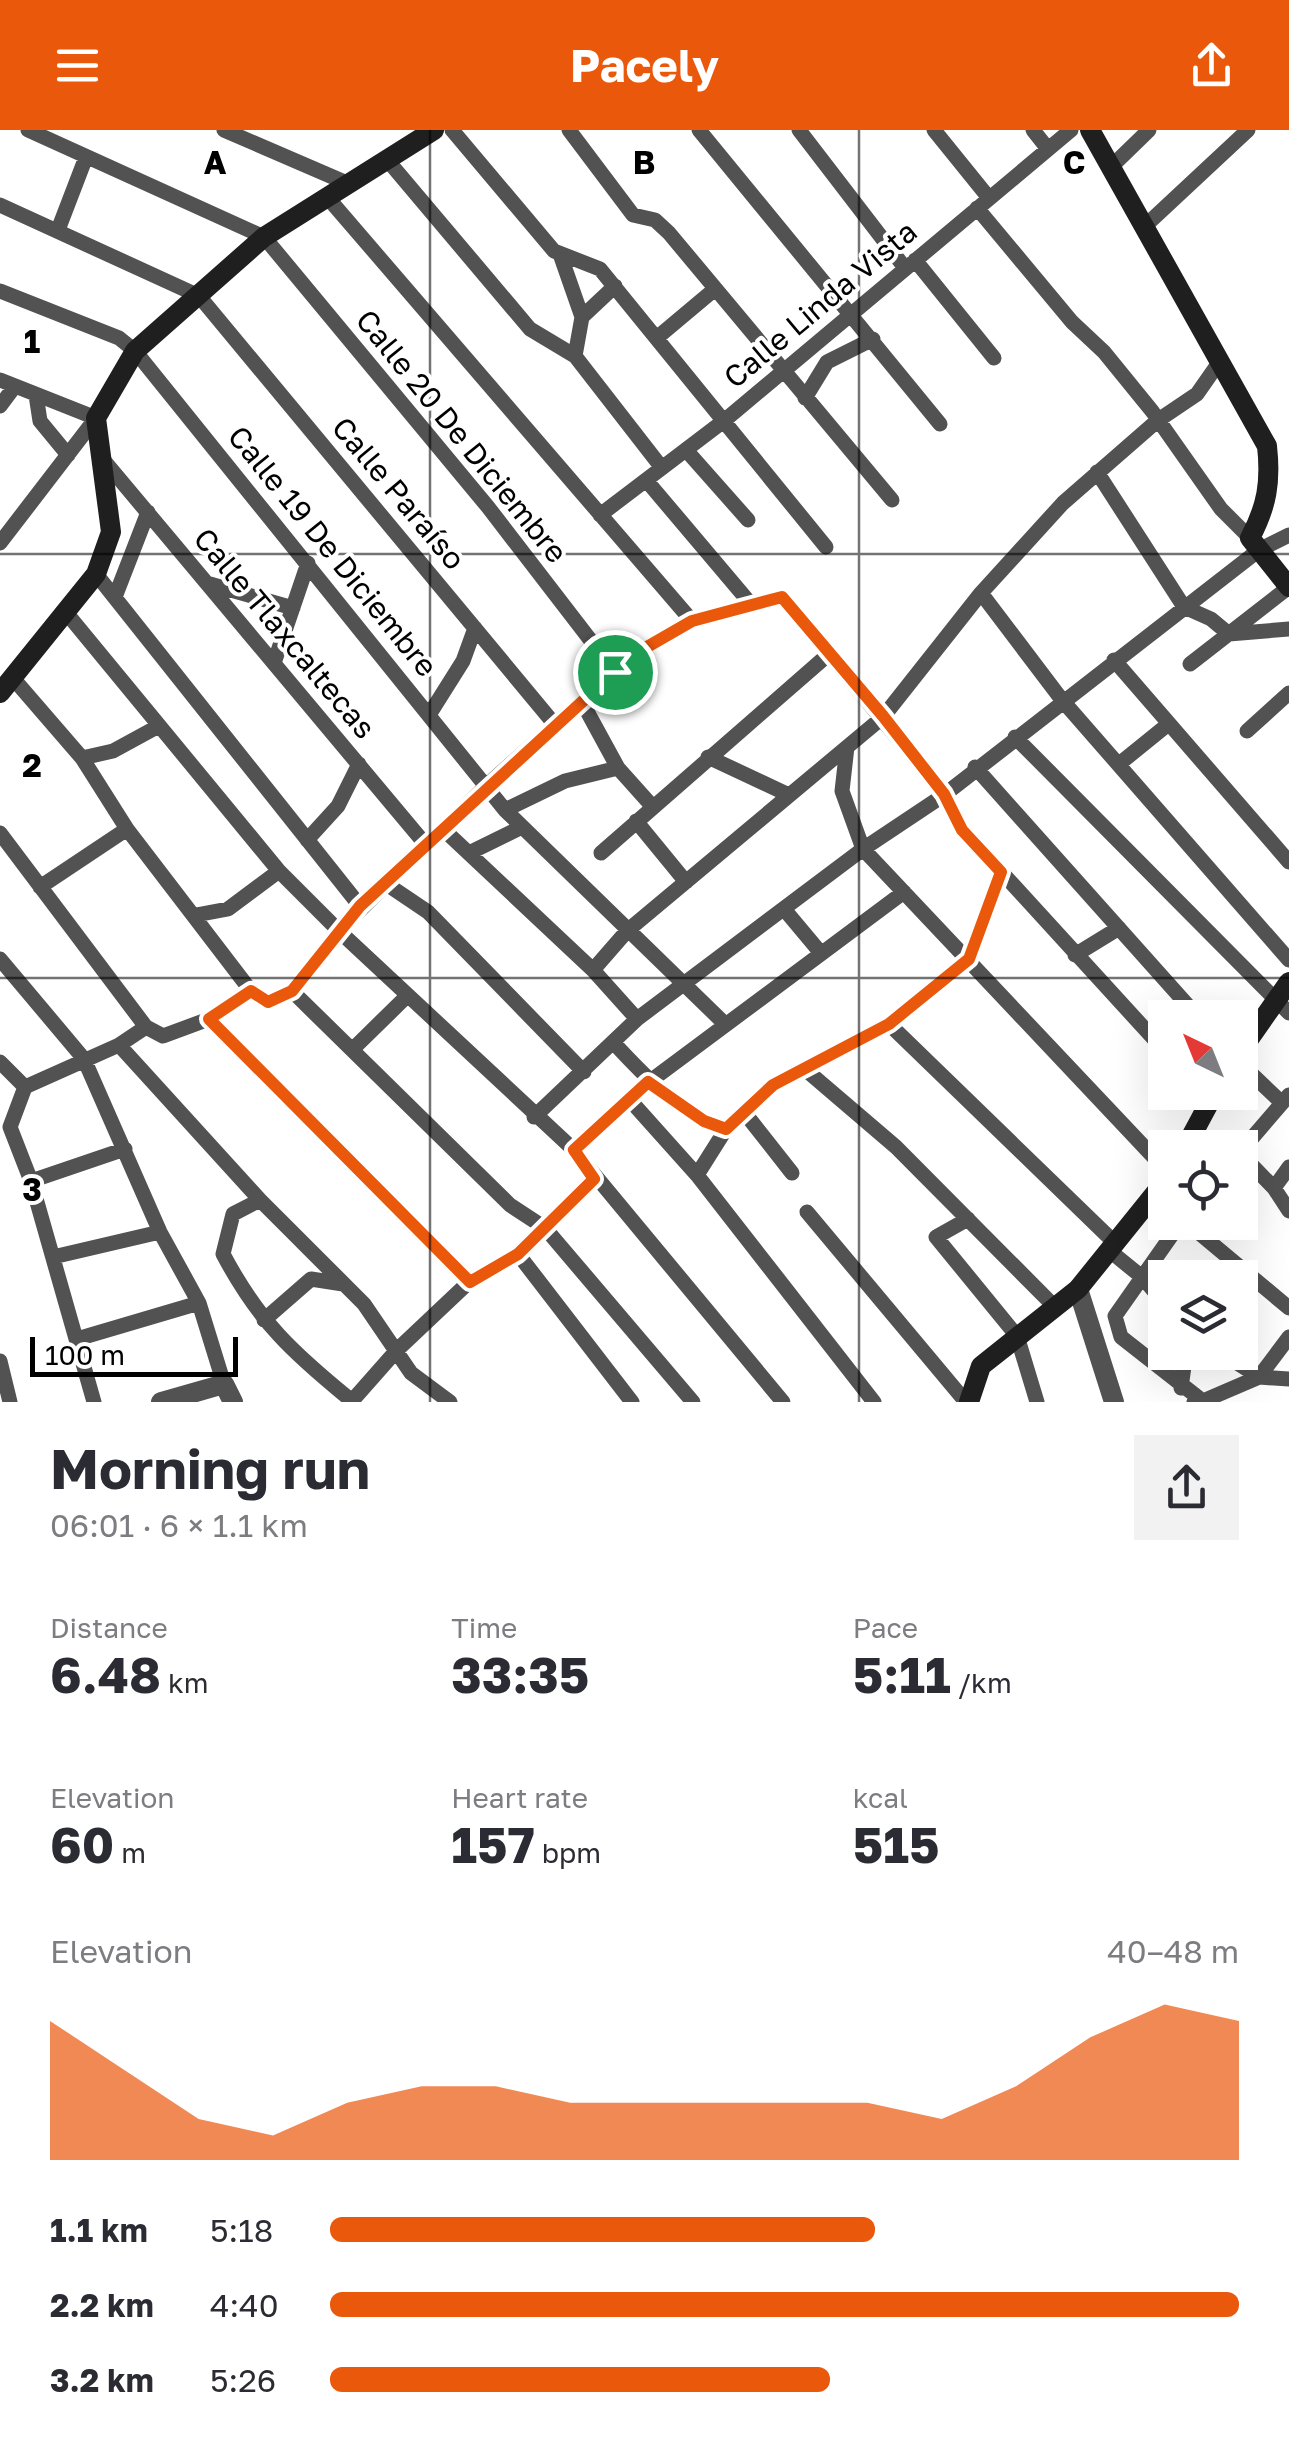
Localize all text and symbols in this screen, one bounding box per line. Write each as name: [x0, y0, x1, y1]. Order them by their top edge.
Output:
icon: menu: [50, 38, 105, 93]
text: Pacely: [570, 38, 719, 92]
icon: share: [1184, 38, 1239, 93]
text: A: [204, 143, 227, 181]
text: B: [633, 143, 655, 181]
text: C: [1063, 143, 1085, 181]
street label: Calle Linda Vista: [716, 213, 924, 395]
street label: Calle 20 De Diciembre: [349, 302, 575, 570]
text: 1: [24, 322, 40, 360]
street label: Calle Paraíso: [325, 410, 473, 576]
street label: Calle 19 De Diciembre: [221, 418, 445, 684]
street label: Calle Tlaxcaltecas: [187, 521, 383, 745]
pin: [573, 630, 658, 715]
icon: arrive: [588, 645, 643, 700]
text: 2: [22, 746, 42, 784]
north arrow: [1148, 1000, 1258, 1110]
map controls: [1148, 1000, 1258, 1370]
button: locate: [1148, 1130, 1258, 1240]
text: 3: [22, 1170, 42, 1208]
button: layers: [1148, 1260, 1258, 1370]
scale bar: [30, 1332, 238, 1376]
text: 100 m: [45, 1338, 125, 1371]
text: Morning run: [50, 1435, 370, 1501]
button: share: [1134, 1435, 1239, 1540]
text: 06:01 · 6 × 1.1 km: [50, 1506, 308, 1544]
text: Distance: [50, 1611, 168, 1644]
text: Time: [451, 1611, 517, 1644]
text: Pace: [853, 1611, 918, 1644]
text: 6.48: [50, 1644, 161, 1704]
text: 33:35: [451, 1644, 589, 1704]
text: 5:11: [853, 1644, 951, 1704]
text: km: [161, 1666, 209, 1699]
text: /km: [951, 1666, 1012, 1699]
text: Elevation: [50, 1781, 175, 1814]
text: Heart rate: [451, 1781, 588, 1814]
text: kcal: [853, 1781, 908, 1814]
text: 60: [50, 1814, 114, 1874]
text: 157: [451, 1814, 535, 1874]
text: 515: [853, 1814, 939, 1874]
text: m: [114, 1836, 146, 1869]
text: bpm: [535, 1836, 601, 1869]
text: Elevation: [50, 1932, 192, 1970]
text: 40–48 m: [1107, 1932, 1239, 1970]
text: 1.1 km: [50, 2211, 148, 2249]
text: 5:18: [210, 2211, 273, 2249]
text: 2.2 km: [50, 2286, 154, 2324]
text: 4:40: [210, 2286, 278, 2324]
text: 3.2 km: [50, 2361, 154, 2399]
text: 5:26: [210, 2361, 276, 2399]

